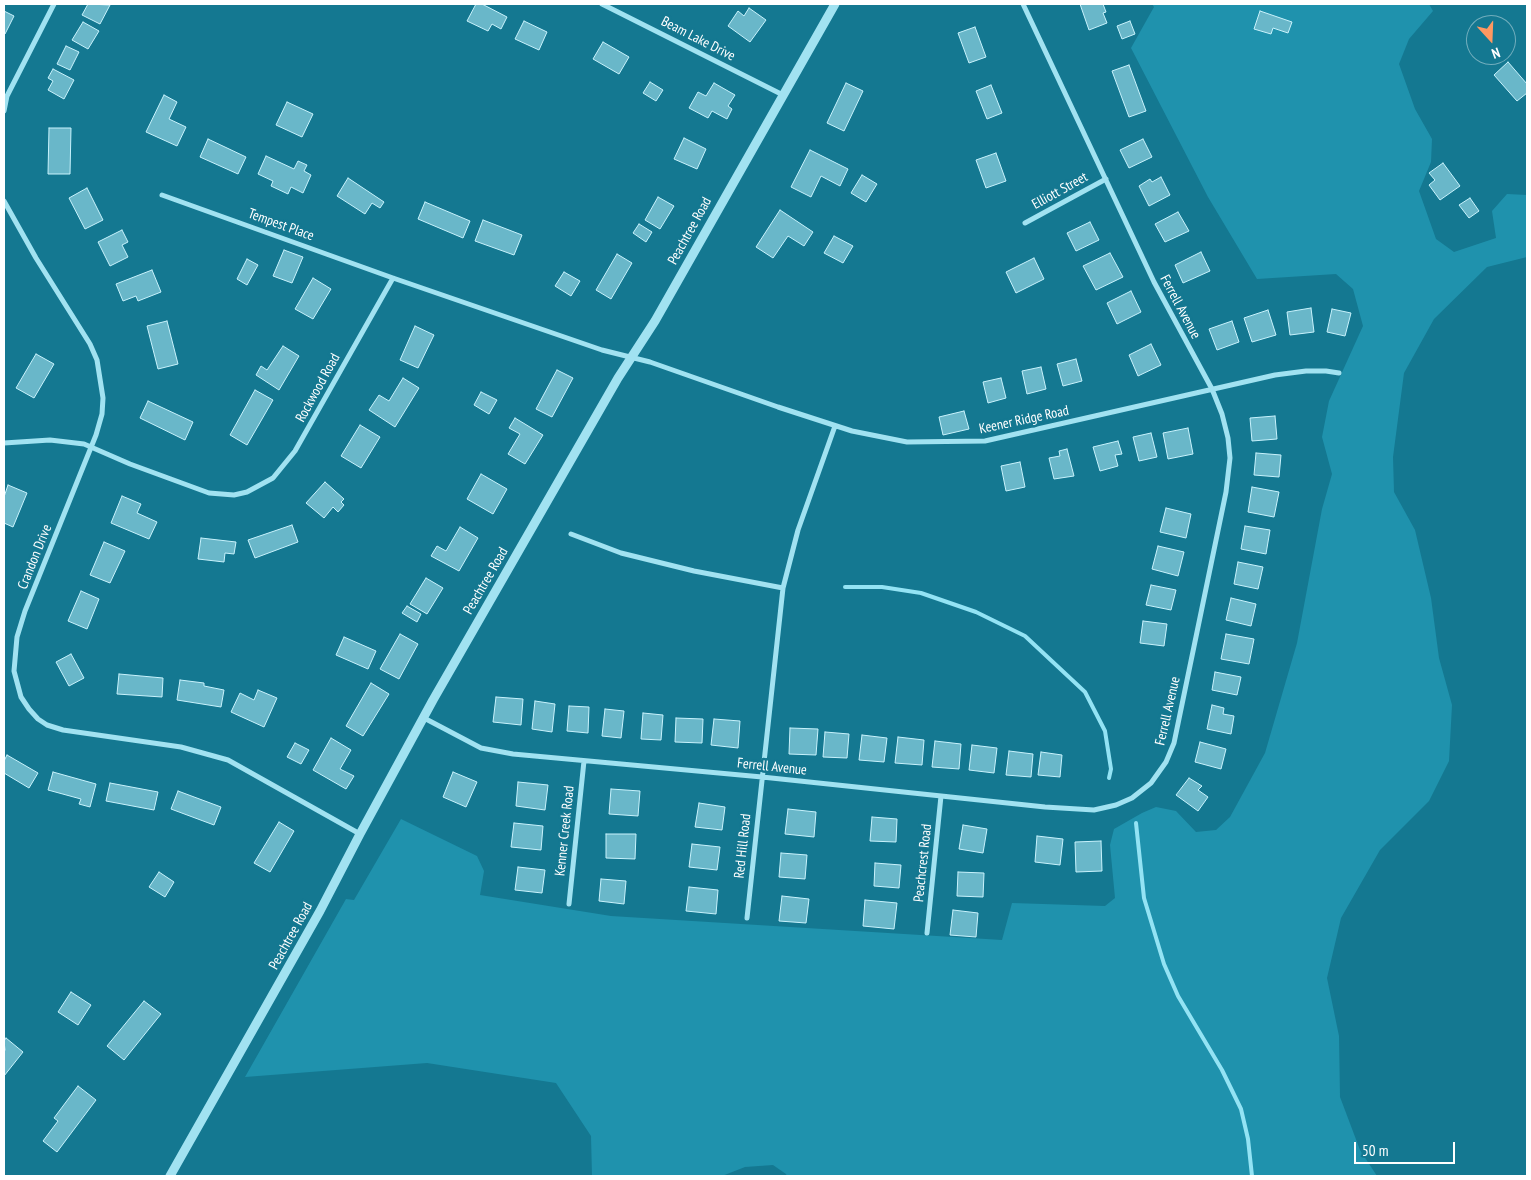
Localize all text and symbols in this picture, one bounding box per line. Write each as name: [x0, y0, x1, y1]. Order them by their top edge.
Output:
street label: Beam Lake Drive: [658, 13, 738, 65]
north arrow: [1466, 15, 1516, 65]
text: N: [1489, 43, 1502, 63]
street label: Elliott Street: [1029, 169, 1091, 213]
street label: Peachtree Road: [665, 194, 715, 268]
street label: Tempest Place: [246, 205, 316, 245]
street label: Ferrell Avenue: [1156, 272, 1204, 342]
street label: Rockwood Road: [292, 351, 344, 425]
street label: Keener Ridge Road: [978, 402, 1070, 438]
street label: Crandon Drive: [14, 522, 56, 592]
street label: Peachtree Road: [460, 545, 512, 617]
street label: Ferrell Avenue: [1152, 675, 1184, 747]
street label: Ferrell Avenue: [736, 755, 808, 779]
street label: Kenner Creek Road: [552, 785, 578, 877]
street label: Red Hill Road: [731, 813, 755, 879]
street label: Peachcrest Road: [911, 823, 935, 903]
street label: Peachtree Road: [266, 899, 316, 973]
scale bar: [1356, 1132, 1457, 1164]
text: 50 m: [1362, 1141, 1388, 1160]

